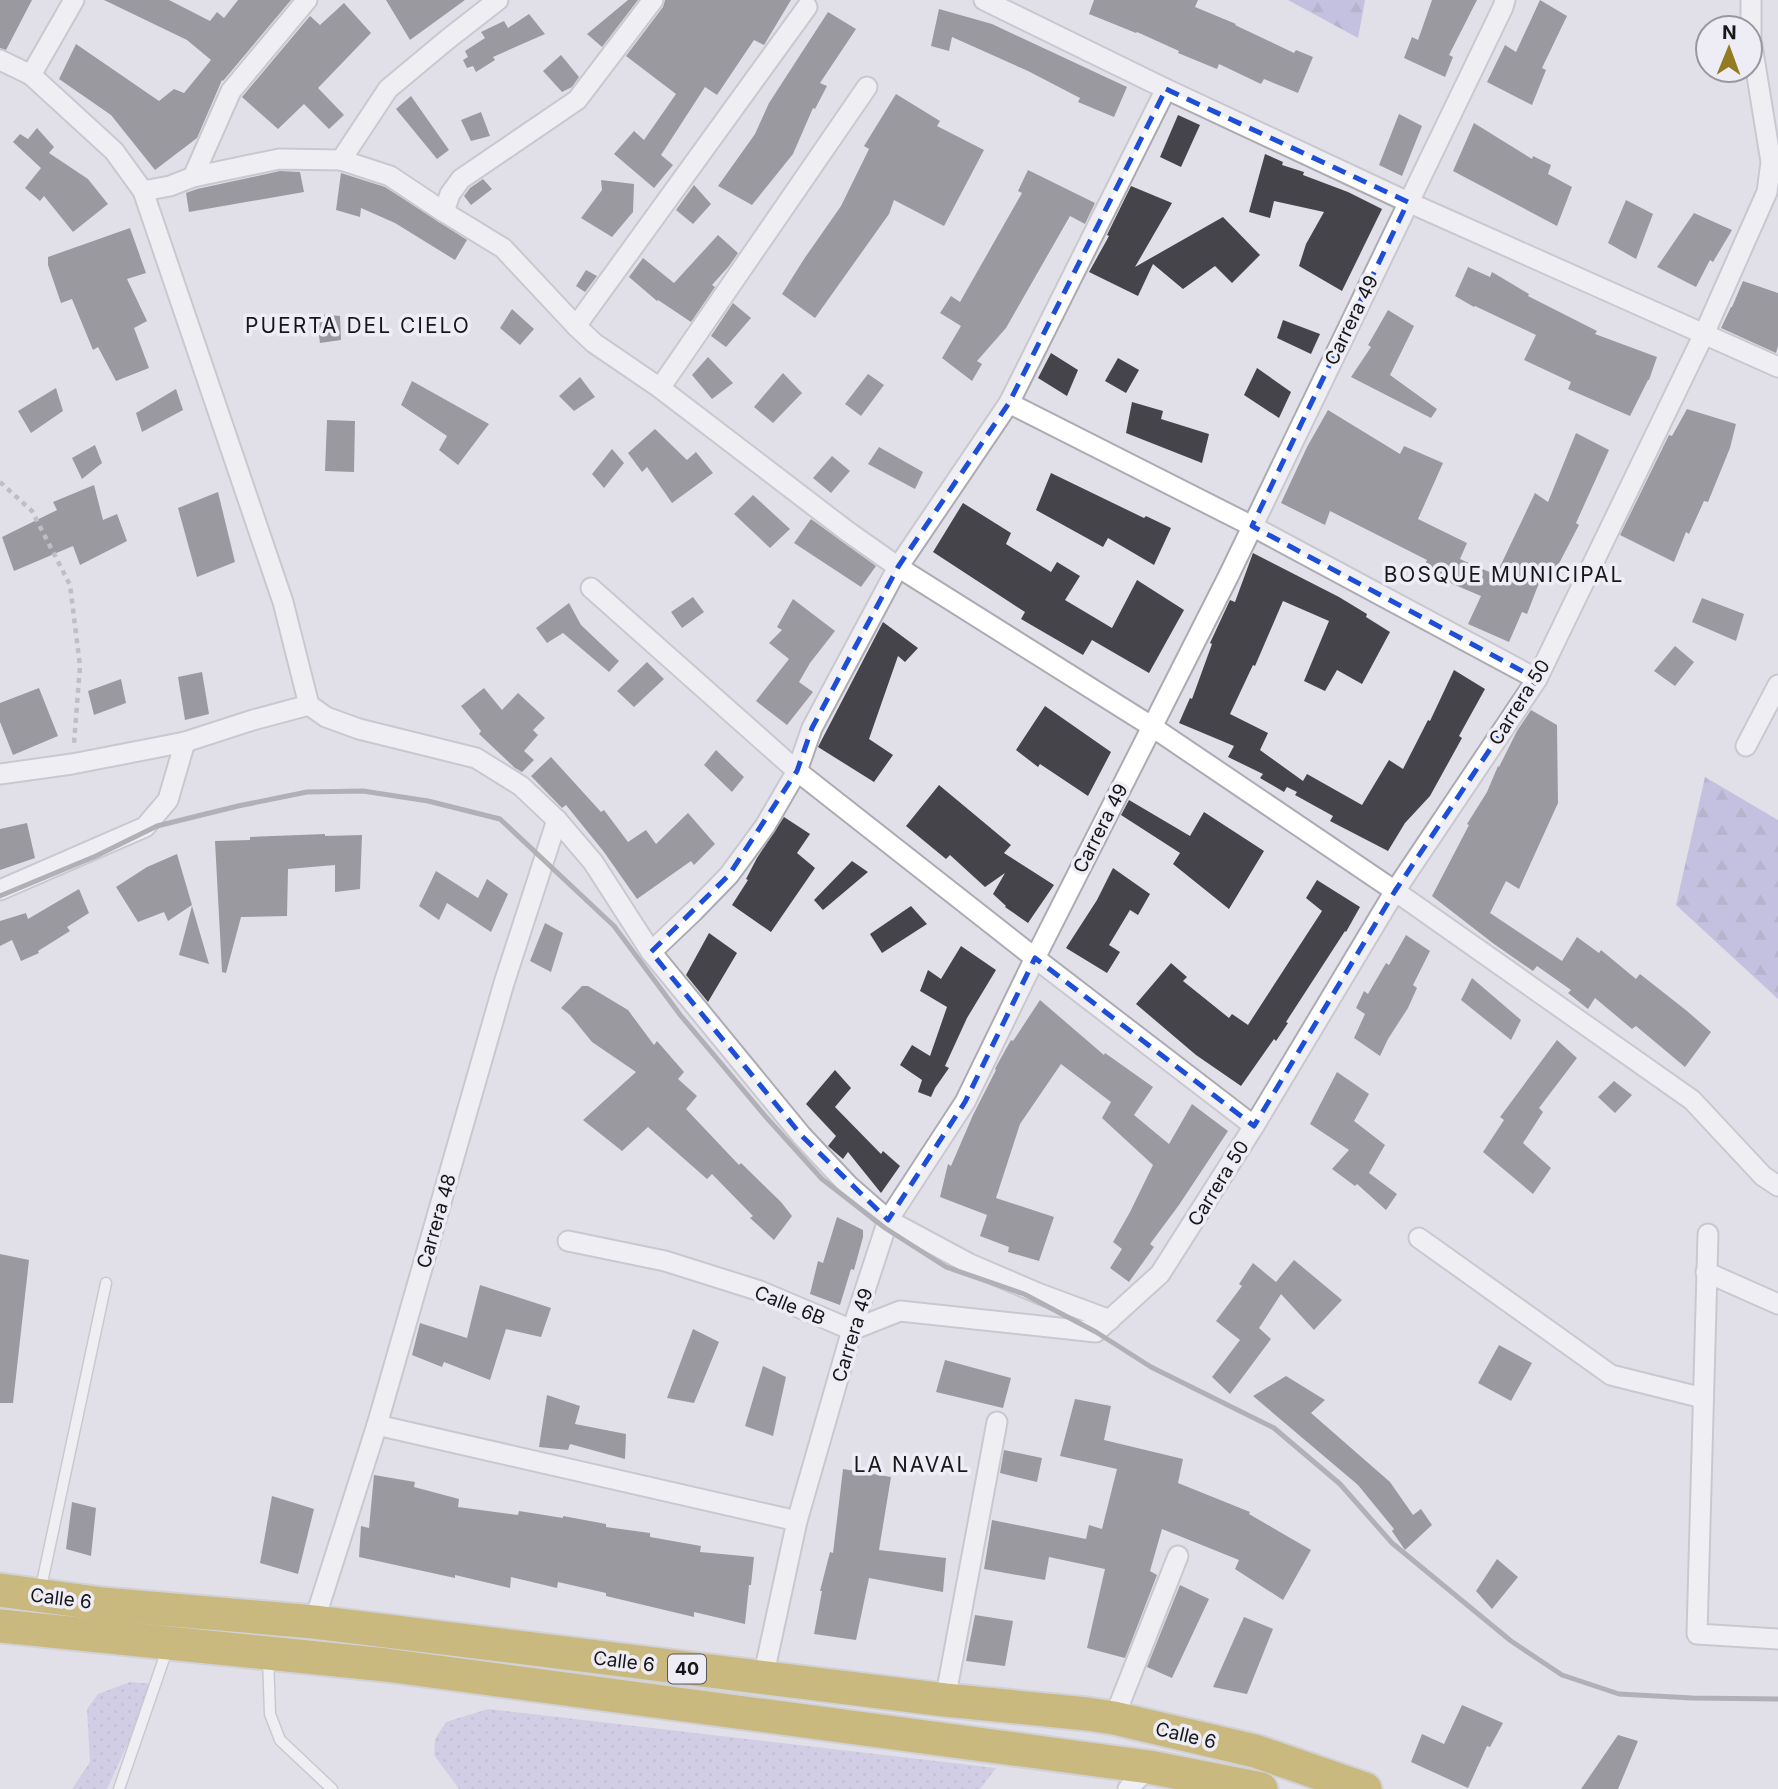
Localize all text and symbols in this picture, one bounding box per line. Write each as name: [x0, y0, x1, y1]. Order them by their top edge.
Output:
north arrow: [1694, 14, 1764, 84]
text: N: [1722, 21, 1737, 44]
street label: Carrera 49: [1320, 272, 1383, 369]
district label: PUERTA DEL CIELO: [245, 313, 471, 338]
district label: BOSQUE MUNICIPAL: [1384, 562, 1624, 587]
street label: Carrera 50: [1484, 655, 1555, 749]
street label: Carrera 49: [1068, 780, 1133, 877]
street label: Carrera 50: [1183, 1136, 1254, 1230]
street label: Carrera 48: [412, 1171, 461, 1271]
street label: Calle 6B: [751, 1281, 829, 1330]
street label: Carrera 49: [827, 1285, 878, 1385]
district label: LA NAVAL: [854, 1452, 970, 1477]
street label: Calle 6: [29, 1583, 93, 1614]
street label: Calle 6: [592, 1646, 656, 1677]
road number: 40: [668, 1654, 706, 1684]
street label: Calle 6: [1153, 1717, 1219, 1754]

